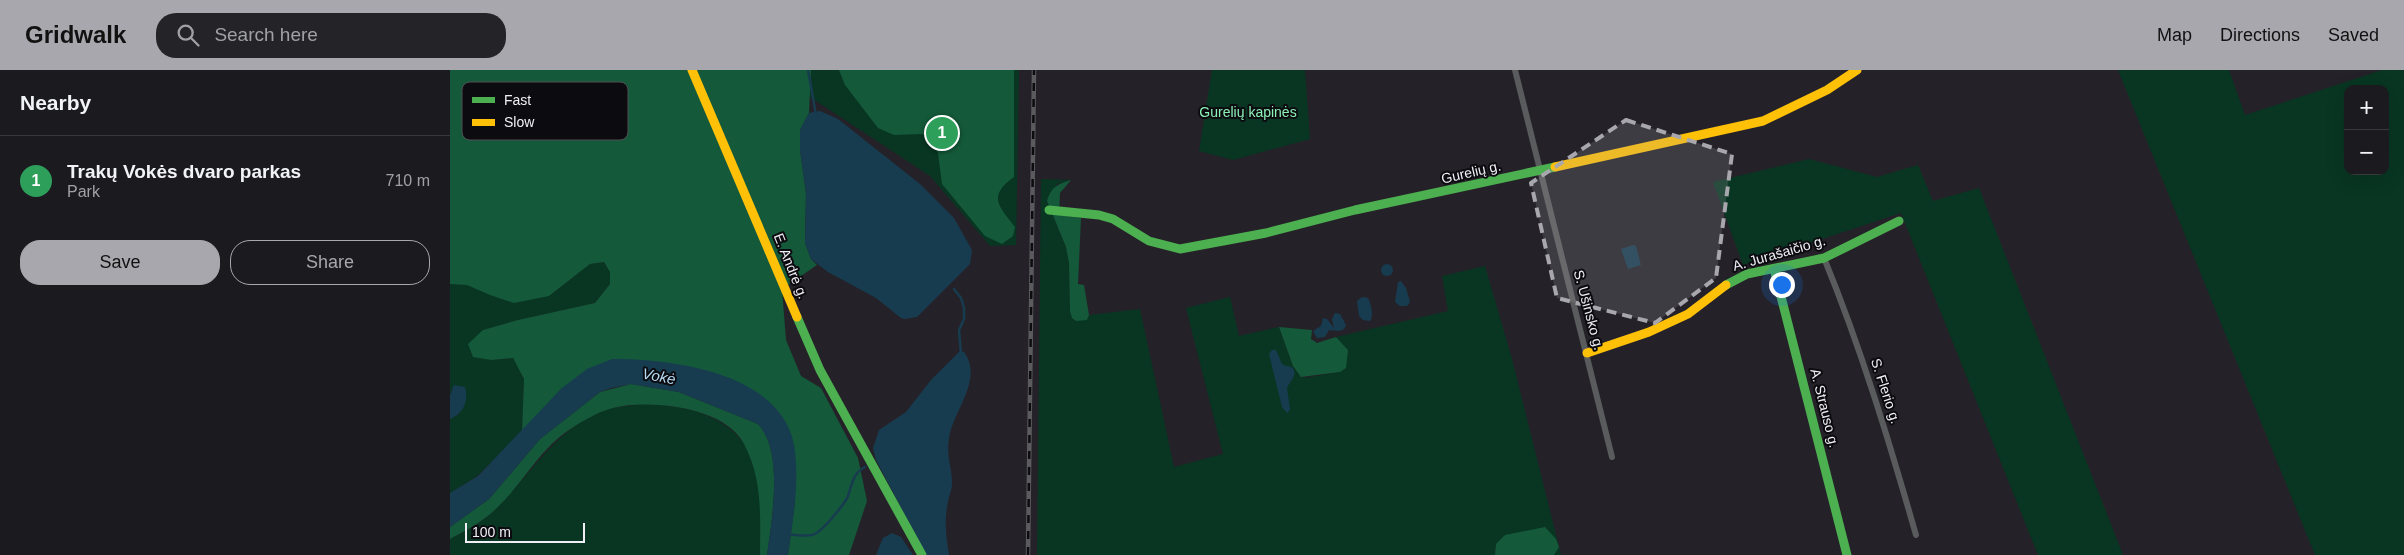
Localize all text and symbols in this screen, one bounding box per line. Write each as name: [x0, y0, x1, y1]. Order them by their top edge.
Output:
search box: [156, 13, 506, 58]
text: Gridwalk: [25, 21, 126, 48]
icon: search: [174, 21, 202, 49]
text: Search here: [214, 24, 318, 45]
text: Map: [2157, 25, 2192, 45]
text: Directions: [2220, 25, 2300, 45]
text: Saved: [2328, 25, 2379, 45]
legend: [462, 82, 628, 140]
map controls: [2344, 85, 2389, 175]
button: +: [2344, 85, 2389, 130]
text: Nearby: [20, 91, 91, 114]
text: Fast: [504, 92, 531, 108]
park label: Gurelių kapinės: [1199, 104, 1297, 120]
text: Slow: [504, 114, 535, 130]
pin: 1: [926, 114, 958, 152]
button: −: [2344, 130, 2389, 175]
street label: Gurelių g.: [1440, 157, 1502, 187]
text: Trakų Vokės dvaro parkas: [67, 161, 301, 182]
text: 1: [32, 172, 40, 189]
text: 710 m: [386, 172, 430, 189]
text: Park: [67, 183, 100, 200]
street label: E. Andrė g.: [771, 231, 811, 301]
street label: A. Jurašaičio g.: [1731, 232, 1827, 274]
button: Save: [20, 240, 220, 285]
button: Share: [230, 240, 430, 285]
street label: S. Ušinsko g.: [1571, 268, 1607, 352]
your location: [1769, 272, 1795, 298]
street label: S. Flerio g.: [1868, 356, 1904, 426]
water label: Vokė: [641, 364, 677, 388]
street label: A. Strauso g.: [1807, 367, 1843, 449]
scale bar: [465, 520, 585, 543]
text: 100 m: [472, 524, 511, 540]

